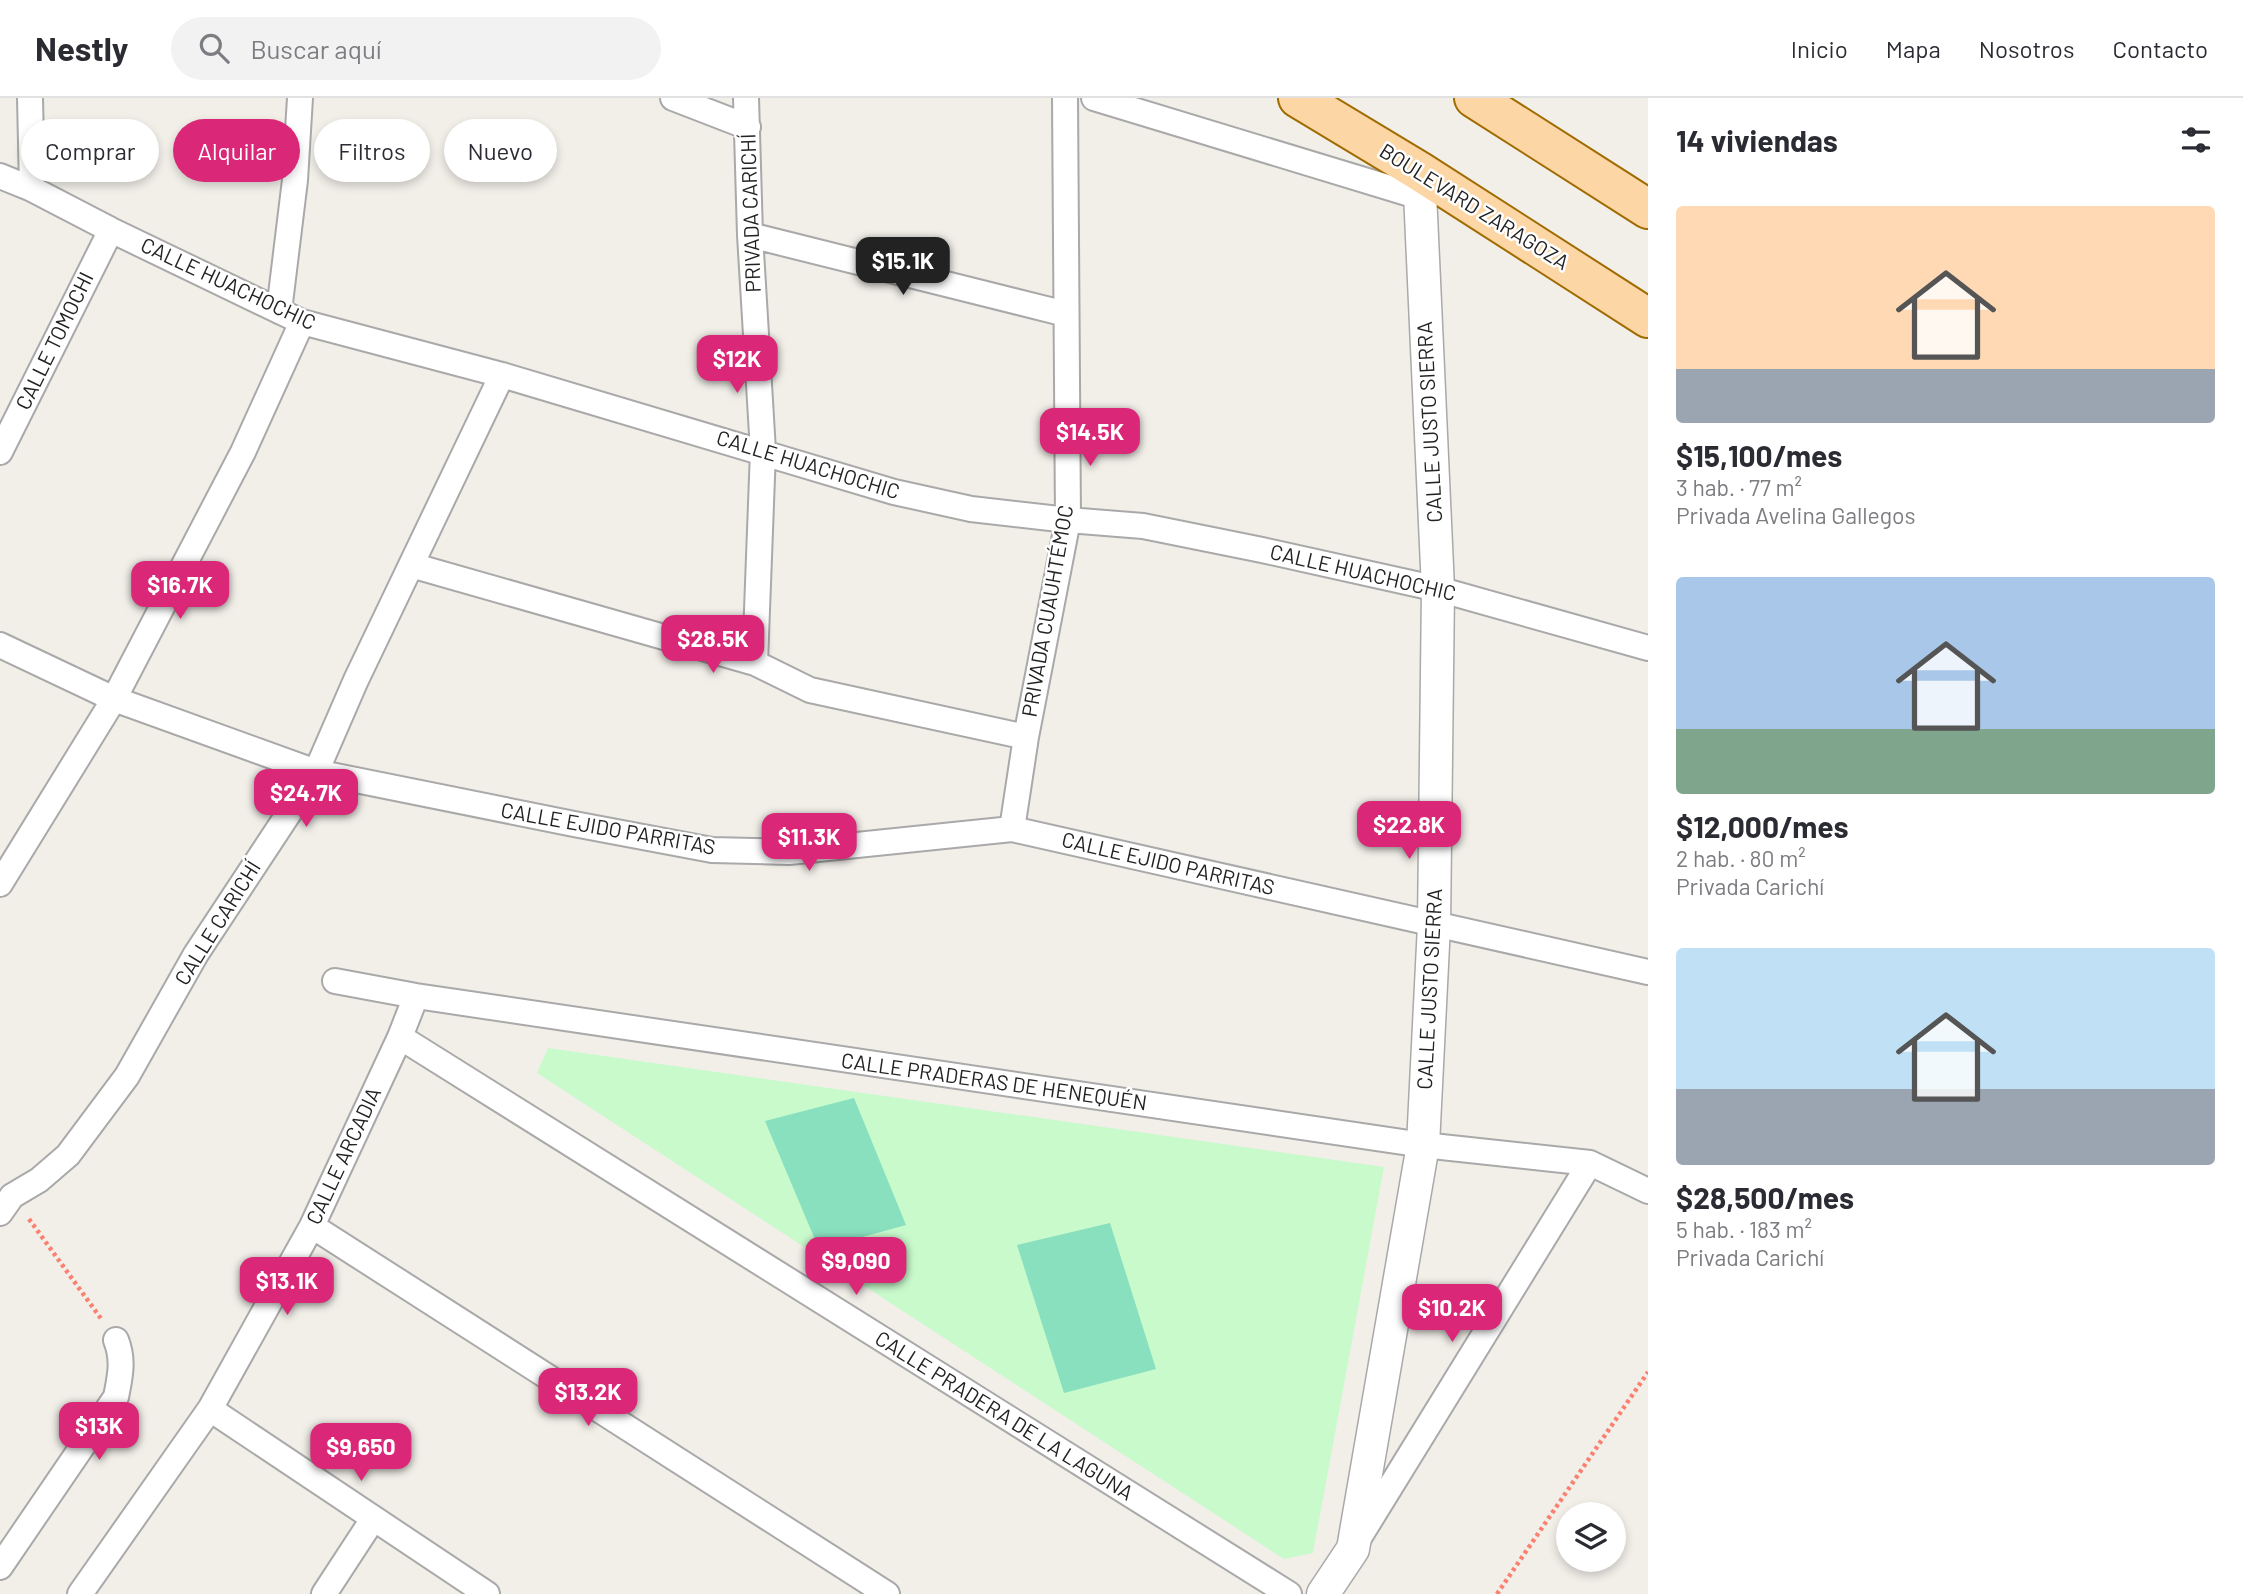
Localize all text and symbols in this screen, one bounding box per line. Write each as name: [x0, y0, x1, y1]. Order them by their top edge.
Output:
search box: [171, 17, 661, 80]
text: Nestly: [35, 28, 129, 68]
icon: search: [195, 29, 233, 67]
text: Buscar aquí: [251, 33, 381, 64]
text: Inicio: [1791, 34, 1848, 63]
text: Mapa: [1886, 34, 1941, 63]
text: Nosotros: [1979, 34, 2075, 63]
text: Contacto: [2113, 34, 2208, 63]
chip: Comprar: [21, 119, 159, 182]
chip: Alquilar: [173, 119, 300, 182]
chip: Filtros: [314, 119, 430, 182]
chip: Nuevo: [444, 119, 557, 182]
icon: filters: [2177, 121, 2215, 159]
text: 14 viviendas: [1676, 122, 1838, 158]
street label: PRIVADA CARICHÍ: [734, 133, 765, 293]
street label: BOULEVARD ZARAGOZA: [1376, 137, 1574, 274]
street label: CALLE HUACHOCHIC: [137, 231, 320, 334]
pin: $15.1K: [846, 238, 960, 297]
text: $15.1K: [872, 246, 934, 274]
icon: home: [1883, 252, 2009, 378]
street label: CALLE TOMOCHI: [9, 267, 98, 413]
street label: CALLE JUSTO SIERRA: [1411, 321, 1446, 523]
pin: $12K: [696, 336, 778, 395]
text: $12K: [713, 344, 761, 372]
pin: $14.5K: [1033, 408, 1147, 468]
text: $14.5K: [1056, 417, 1124, 445]
street label: CALLE HUACHOCHIC: [714, 424, 903, 503]
text: $15,100/mes: [1676, 437, 1842, 473]
text: 3 hab. · 77 m²: [1676, 473, 1802, 501]
text: Privada Avelina Gallegos: [1676, 501, 1916, 529]
street label: PRIVADA CUAUHTÉMOC: [1016, 503, 1077, 719]
street label: CALLE HUACHOCHIC: [1268, 538, 1459, 605]
pin: $16.7K: [123, 561, 237, 621]
text: $16.7K: [147, 570, 213, 598]
pin: $28.5K: [656, 616, 770, 675]
icon: home: [1883, 623, 2009, 749]
text: $28.5K: [677, 624, 749, 652]
pin: $24.7K: [249, 770, 363, 829]
text: $24.7K: [270, 778, 342, 806]
street label: CALLE EJIDO PARRITAS: [499, 796, 718, 859]
pin: $22.8K: [1352, 802, 1466, 861]
text: $12,000/mes: [1676, 808, 1849, 844]
text: $22.8K: [1373, 810, 1445, 838]
pin: $11.3K: [752, 814, 866, 873]
text: $11.3K: [778, 822, 840, 850]
street label: CALLE EJIDO PARRITAS: [1060, 826, 1277, 899]
text: 2 hab. · 80 m²: [1676, 844, 1806, 872]
street label: CALLE CARICHÍ: [169, 855, 265, 989]
text: Privada Carichí: [1676, 872, 1824, 900]
street label: CALLE JUSTO SIERRA: [1411, 887, 1446, 1090]
icon: home: [1883, 994, 2009, 1120]
street label: CALLE PRADERAS DE HENEQUÉN: [840, 1047, 1149, 1114]
street label: CALLE ARCADIA: [300, 1083, 385, 1228]
text: $28,500/mes: [1676, 1179, 1854, 1215]
text: 5 hab. · 183 m²: [1676, 1215, 1812, 1243]
pin: $9,090: [799, 1238, 913, 1297]
text: Privada Carichí: [1676, 1243, 1824, 1271]
text: $9,090: [821, 1246, 891, 1274]
pin: $13.1K: [230, 1258, 344, 1317]
text: $13.1K: [256, 1266, 318, 1294]
pin: $10.2K: [1395, 1284, 1509, 1344]
text: $10.2K: [1418, 1293, 1486, 1321]
street label: CALLE PRADERA DE LA LAGUNA: [871, 1325, 1139, 1505]
pin: $13.2K: [531, 1368, 645, 1428]
text: $13.2K: [554, 1377, 622, 1405]
pin: $13K: [58, 1402, 140, 1462]
text: $13K: [75, 1411, 123, 1439]
pin: $9,650: [304, 1424, 418, 1483]
text: $9,650: [326, 1432, 396, 1460]
map controls: [1556, 1502, 1626, 1572]
button: layers: [1556, 1502, 1626, 1572]

